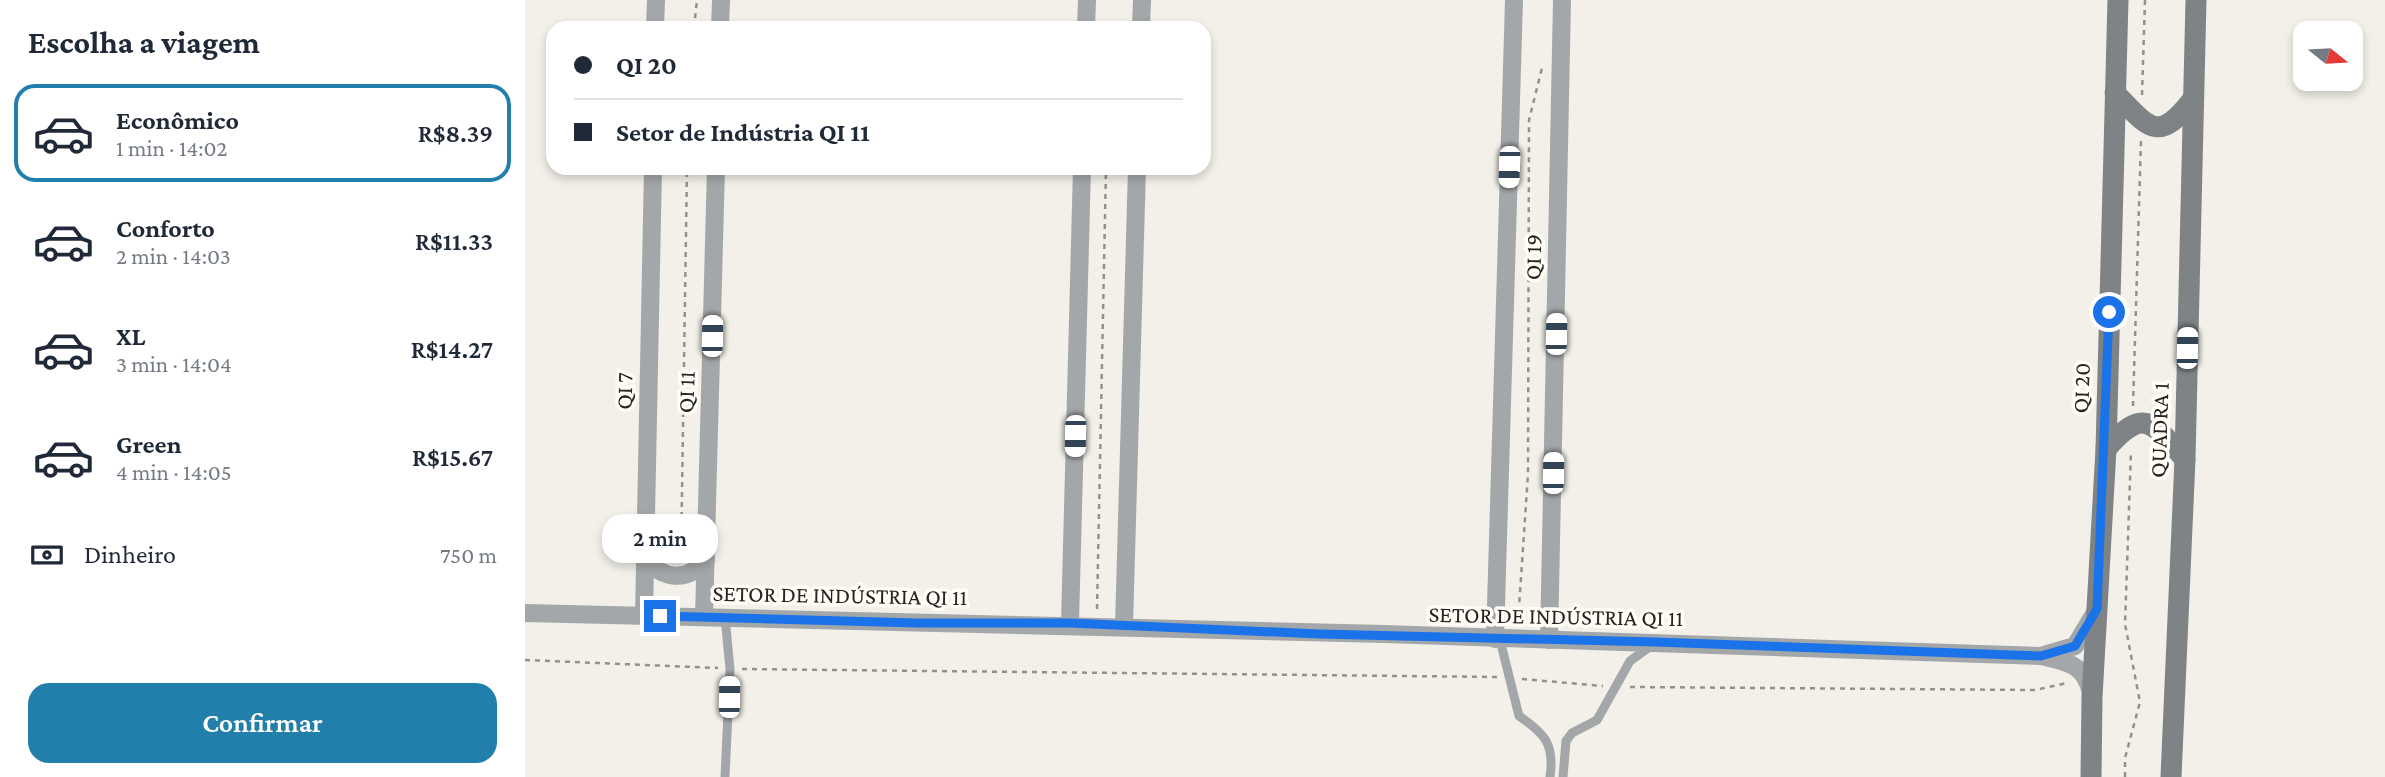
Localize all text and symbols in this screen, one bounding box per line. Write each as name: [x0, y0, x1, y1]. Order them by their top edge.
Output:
north arrow: [2293, 21, 2363, 91]
map controls: [2293, 21, 2363, 91]
text: Escolha a viagem: [28, 24, 260, 60]
text: QI 20: [616, 51, 677, 80]
icon: car: [32, 102, 95, 165]
text: Econômico: [116, 106, 239, 135]
text: Setor de Indústria QI 11: [616, 118, 870, 147]
text: R$8.39: [418, 119, 493, 148]
text: 1 min · 14:02: [116, 135, 227, 161]
car: [1498, 146, 1521, 188]
icon: car: [32, 210, 95, 273]
text: Conforto: [116, 214, 215, 243]
text: R$11.33: [415, 227, 493, 256]
street label: QI 19: [1520, 234, 1546, 280]
text: 2 min · 14:03: [116, 243, 231, 269]
route start: [2093, 296, 2125, 328]
car: [1546, 313, 1567, 355]
car: [702, 315, 723, 357]
icon: car: [32, 318, 95, 381]
text: XL: [116, 322, 145, 351]
car: [2177, 327, 2198, 369]
text: R$14.27: [411, 335, 493, 364]
text: 3 min · 14:04: [116, 351, 232, 377]
street label: QI 20: [2067, 362, 2095, 414]
street label: QI 11: [672, 371, 700, 413]
street label: QI 7: [611, 372, 637, 410]
street label: QUADRA 1: [2144, 382, 2174, 478]
car: [1065, 415, 1086, 457]
icon: car: [32, 426, 95, 489]
text: Green: [116, 430, 182, 459]
text: R$15.67: [412, 443, 493, 472]
car: [1543, 452, 1564, 494]
text: 4 min · 14:05: [116, 459, 232, 485]
callout: 2 min: [602, 514, 718, 564]
text: 2 min: [633, 525, 687, 551]
icon: cash: [28, 536, 66, 574]
text: Dinheiro: [84, 540, 176, 569]
text: 750 m: [440, 542, 497, 568]
street label: SETOR DE INDÚSTRIA QI 11: [712, 580, 968, 610]
route end: [644, 600, 676, 632]
street label: SETOR DE INDÚSTRIA QI 11: [1428, 601, 1684, 631]
car: [719, 676, 740, 718]
button: Confirmar: [28, 683, 497, 763]

